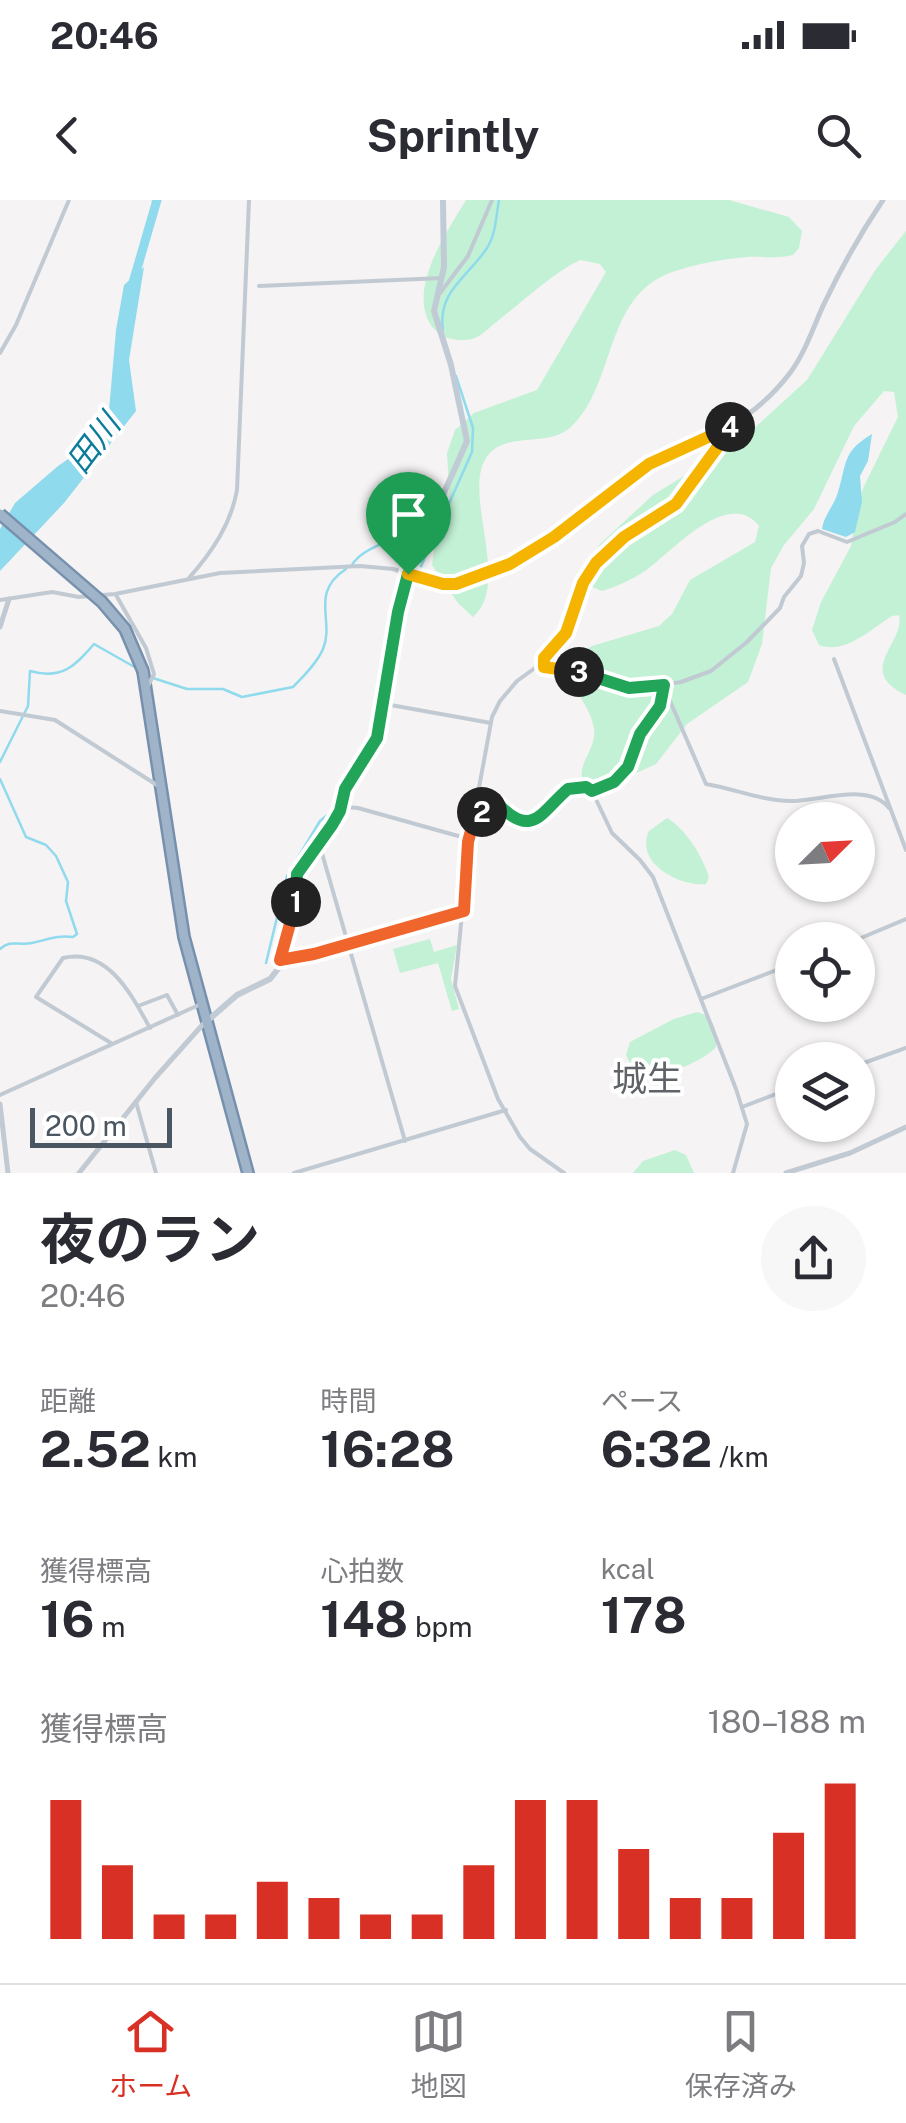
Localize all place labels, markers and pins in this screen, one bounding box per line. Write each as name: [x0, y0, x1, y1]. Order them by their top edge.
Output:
pin: 4: [705, 402, 755, 452]
pin: [366, 472, 451, 575]
pin: 3: [554, 647, 604, 697]
pin: 2: [457, 787, 507, 837]
pin: 1: [271, 877, 321, 927]

